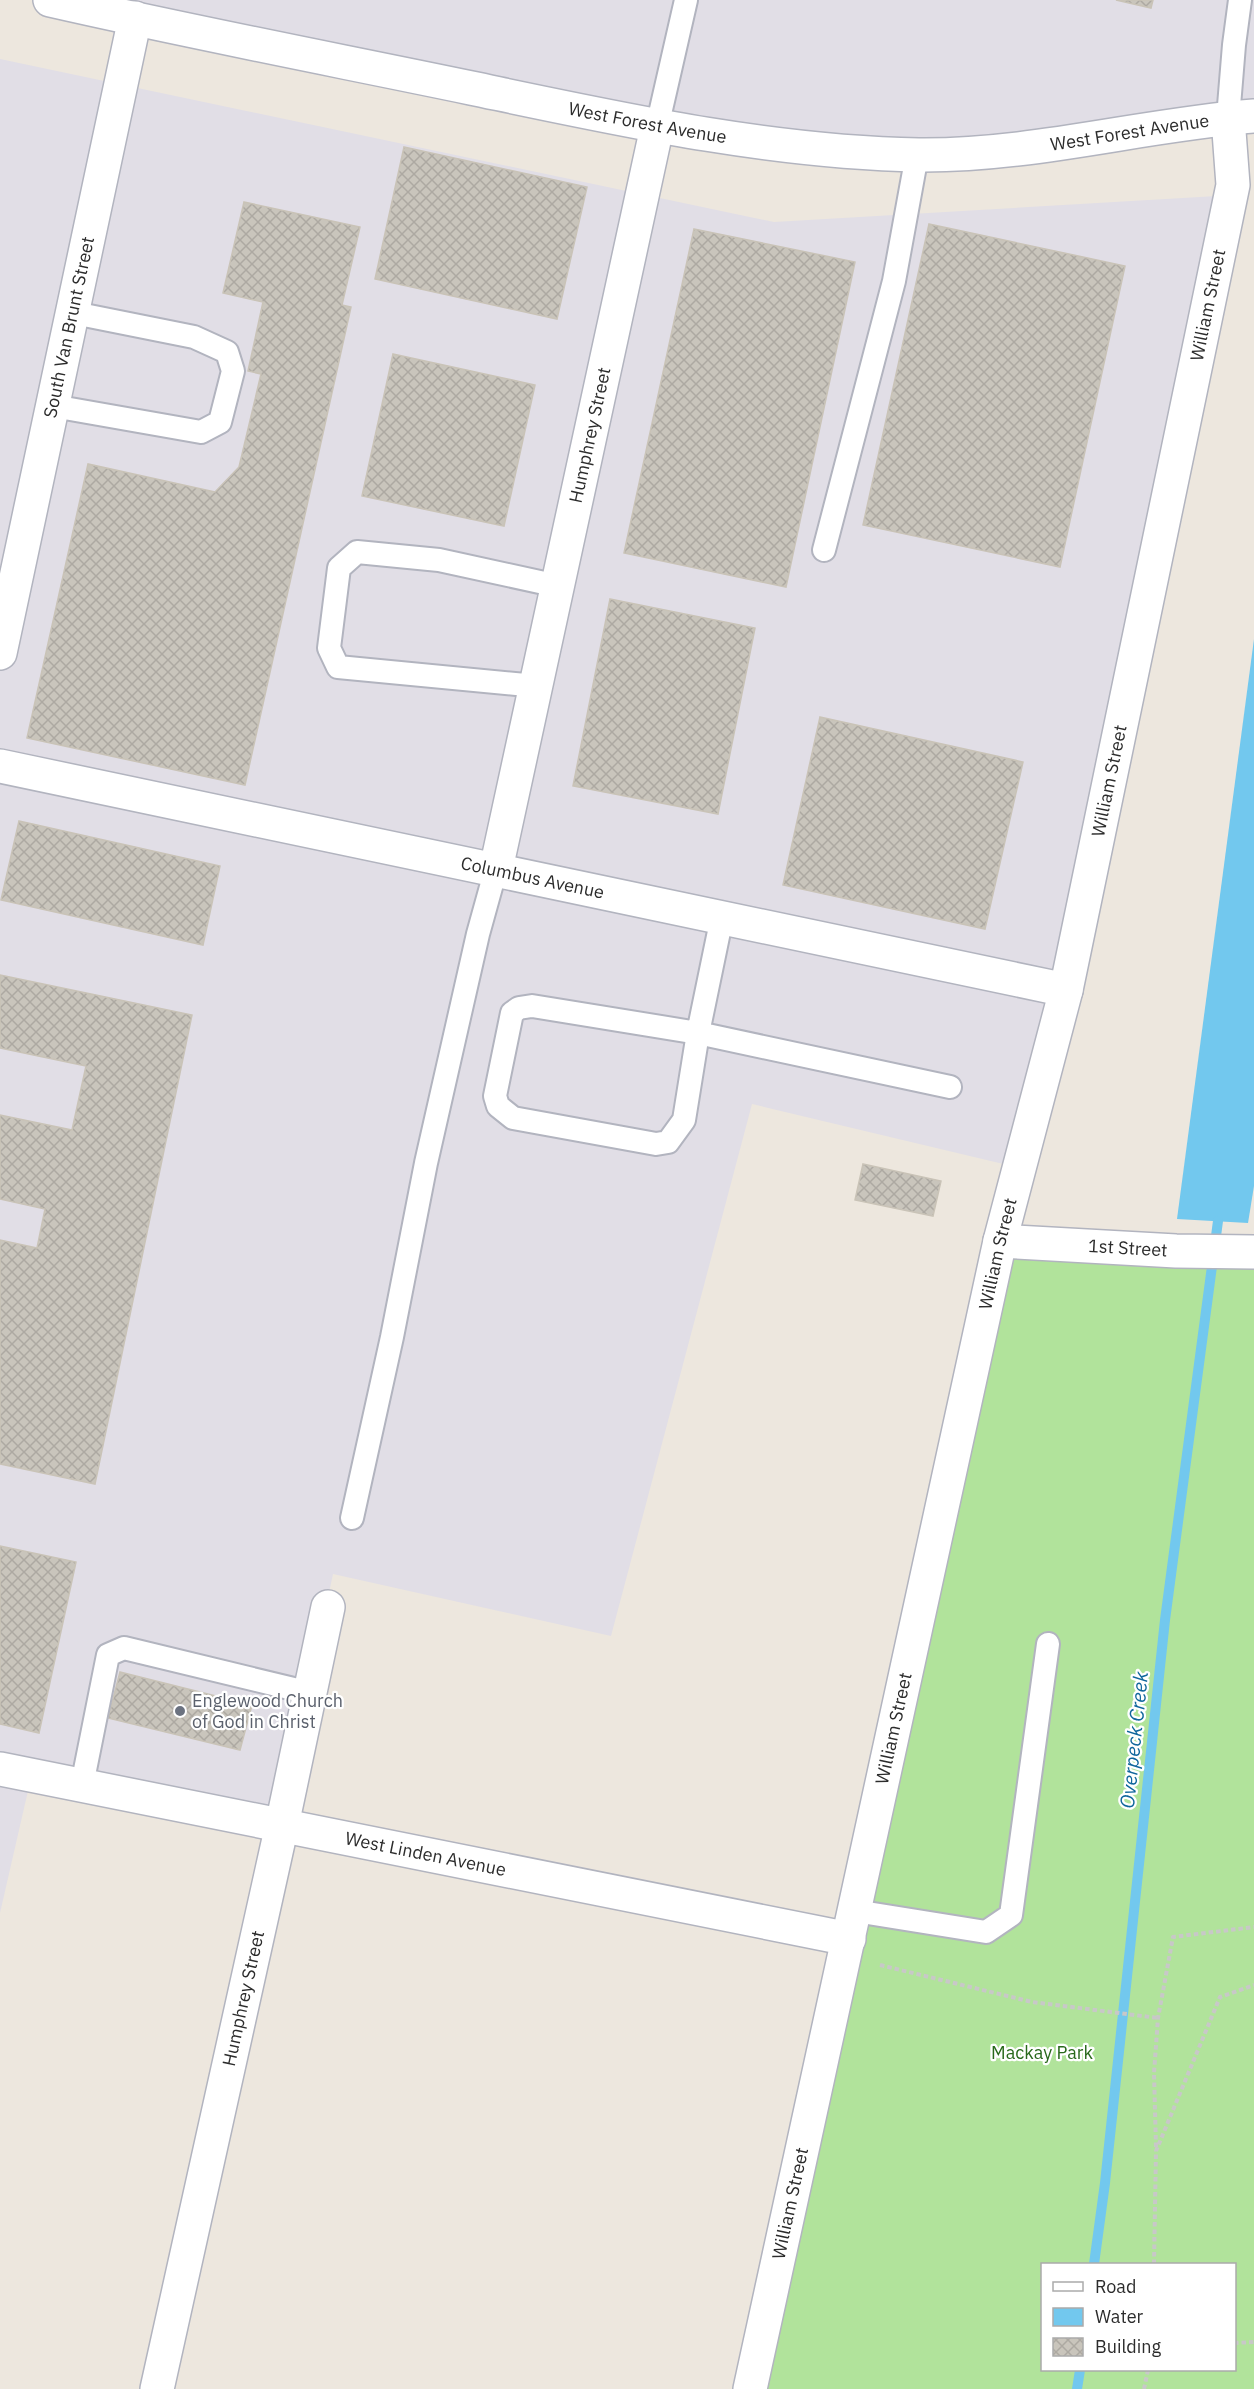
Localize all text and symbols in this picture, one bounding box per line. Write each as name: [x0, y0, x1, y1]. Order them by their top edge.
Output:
street label: West Forest Avenue: [566, 97, 728, 148]
street label: West Forest Avenue: [1049, 109, 1211, 156]
street label: South Van Brunt Street: [38, 234, 99, 420]
street label: William Street: [1185, 247, 1230, 363]
street label: Humphrey Street: [564, 365, 616, 505]
street label: William Street: [1086, 723, 1132, 839]
street label: Columbus Avenue: [459, 851, 606, 904]
street label: William Street: [973, 1195, 1022, 1312]
street label: 1st Street: [1087, 1234, 1168, 1261]
street label: William Street: [870, 1670, 917, 1786]
water label: Overpeck Creek: [1113, 1670, 1154, 1810]
place label: Englewood Church of God in Christ: [192, 1689, 343, 1733]
marker: Englewood Church of God in Christ: [173, 1704, 187, 1718]
street label: West Linden Avenue: [343, 1826, 508, 1881]
street label: Humphrey Street: [217, 1928, 269, 2068]
park label: Mackay Park: [991, 2041, 1093, 2064]
street label: William Street: [767, 2145, 813, 2261]
legend: [1041, 2263, 1236, 2371]
text: Road: [1095, 2275, 1136, 2298]
text: Water: [1095, 2305, 1144, 2328]
text: Building: [1095, 2335, 1162, 2358]

